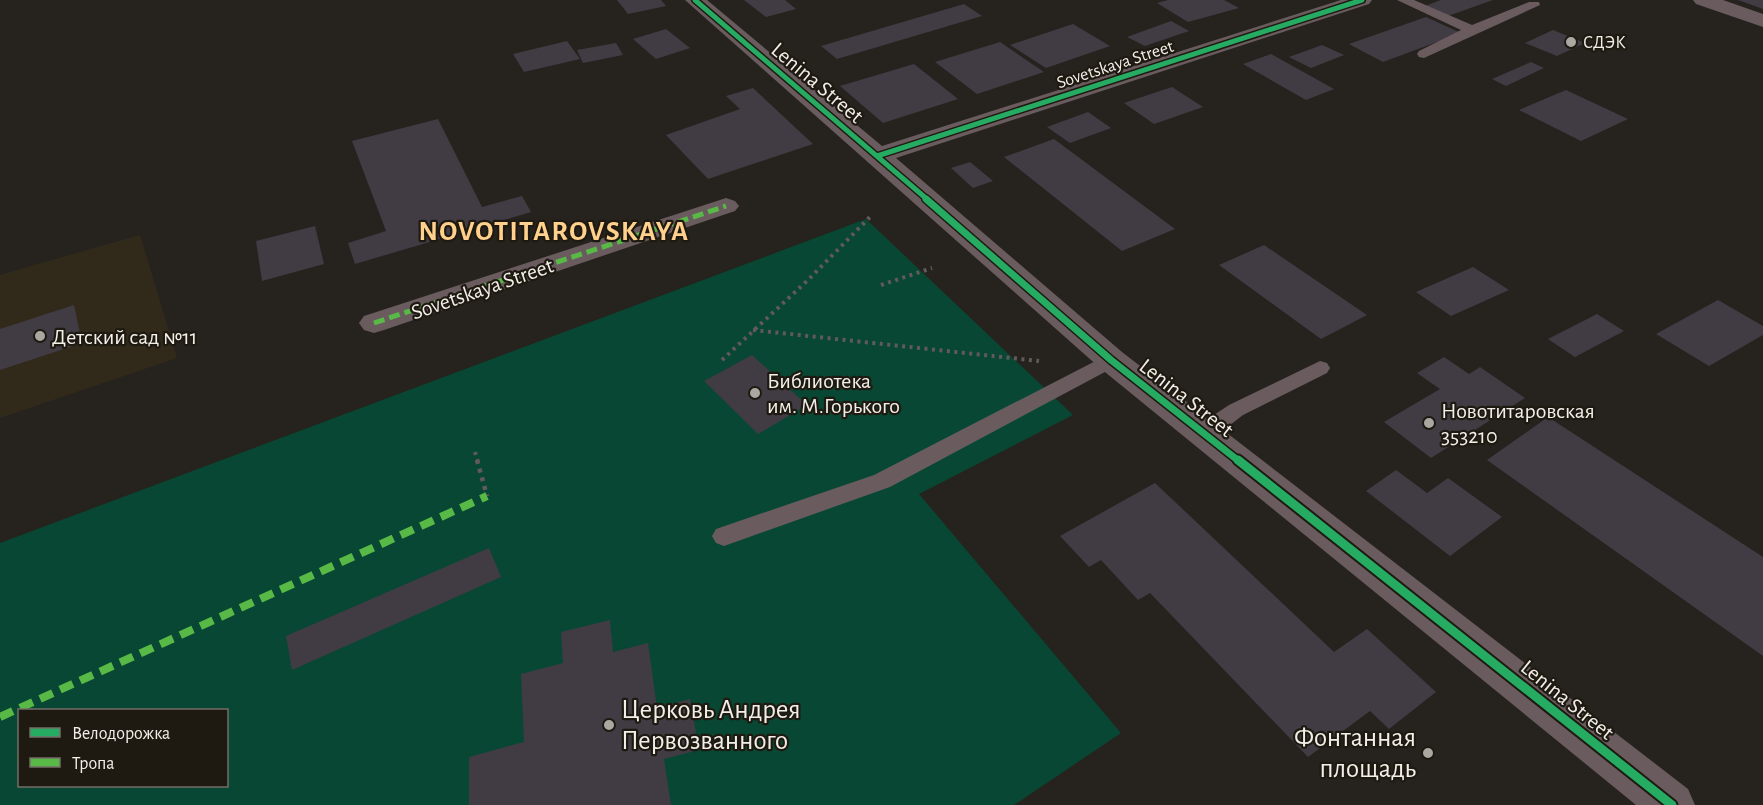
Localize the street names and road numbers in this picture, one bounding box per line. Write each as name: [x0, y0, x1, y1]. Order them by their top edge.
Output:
street label: Sovetskaya Street: [1055, 37, 1176, 92]
street label: Lenina Street: [767, 38, 868, 127]
street label: Sovetskaya Street: [408, 254, 556, 324]
street label: Lenina Street: [1135, 354, 1238, 441]
street label: Lenina Street: [1517, 656, 1618, 744]

